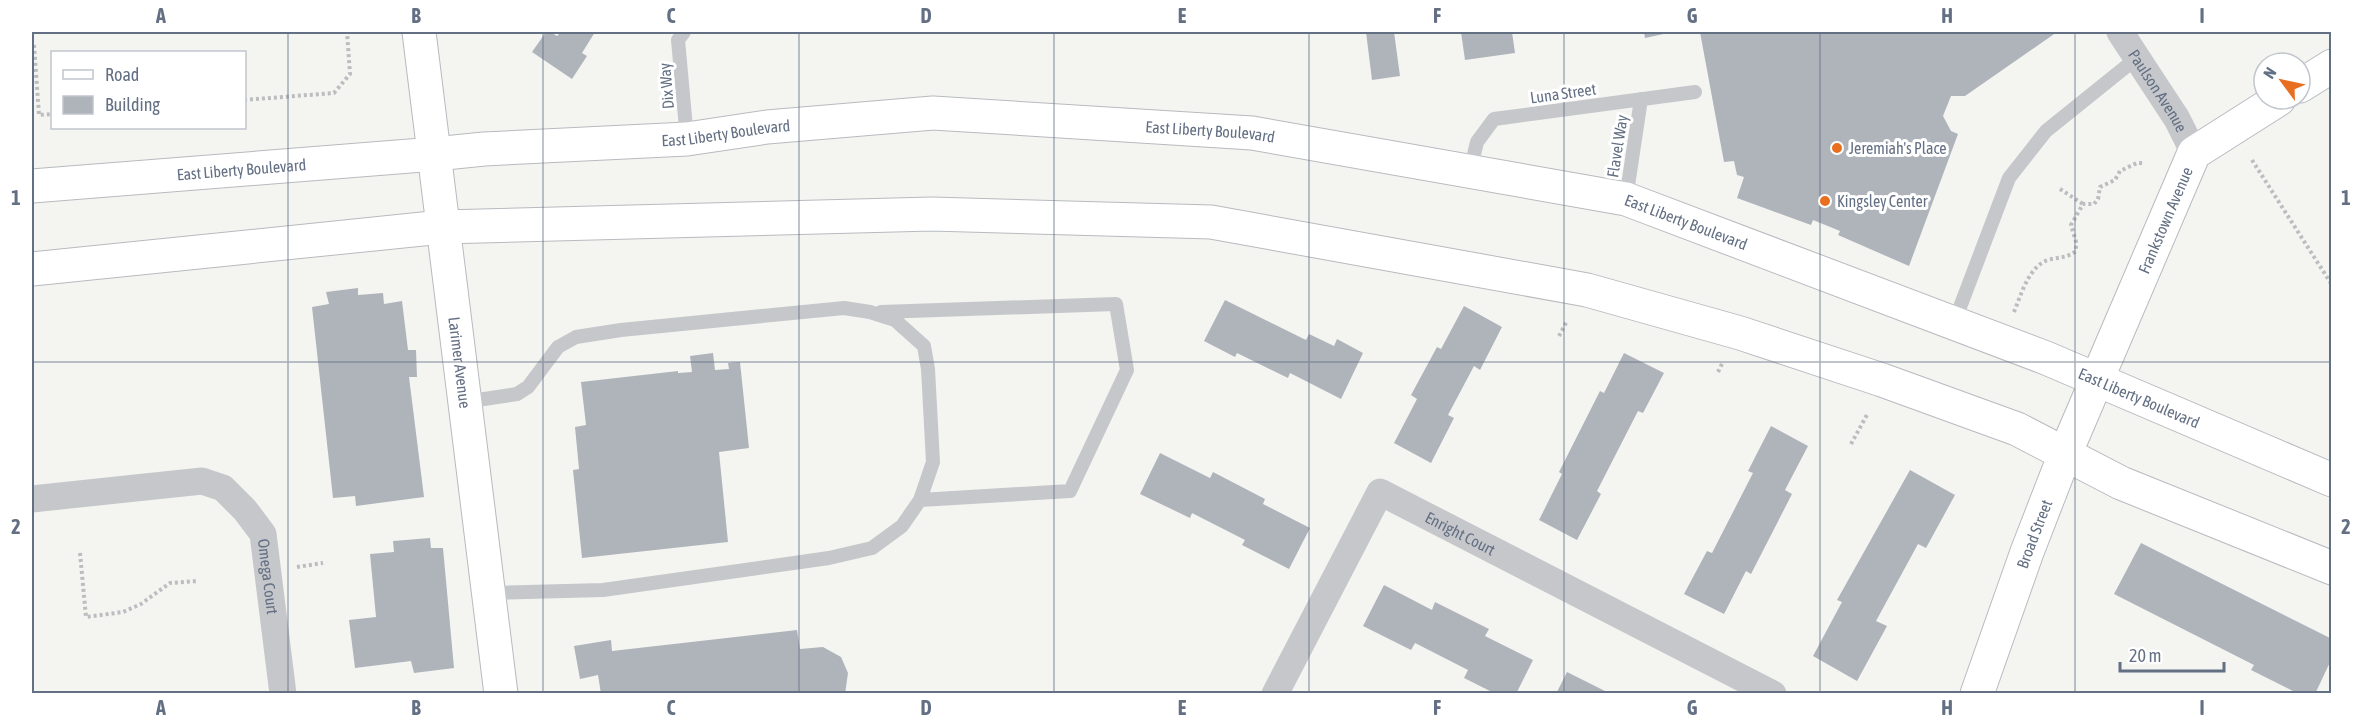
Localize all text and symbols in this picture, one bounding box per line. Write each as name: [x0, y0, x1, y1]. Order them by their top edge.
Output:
text: A: [155, 4, 166, 27]
text: B: [411, 4, 421, 27]
text: C: [667, 4, 676, 27]
text: D: [920, 4, 932, 27]
text: E: [1178, 4, 1187, 27]
text: F: [1433, 4, 1441, 27]
text: G: [1687, 4, 1698, 27]
text: H: [1941, 4, 1953, 27]
text: I: [2199, 4, 2205, 27]
street label: Paulson Avenue: [2125, 46, 2191, 135]
legend: [51, 51, 246, 129]
north arrow: [2252, 51, 2312, 111]
street label: Dix Way: [655, 62, 678, 110]
text: Road: [105, 64, 139, 85]
text: N: [2259, 64, 2280, 82]
street label: Luna Street: [1529, 79, 1598, 107]
text: Building: [105, 94, 160, 115]
street label: Flavel Way: [1603, 113, 1632, 179]
street label: East Liberty Boulevard: [661, 116, 791, 149]
street label: East Liberty Boulevard: [1145, 117, 1276, 146]
place label: Jeremiah's Place: [1849, 139, 1947, 157]
marker: Jeremiah's Place: [1830, 141, 1844, 155]
street label: East Liberty Boulevard: [176, 155, 307, 183]
street label: Frankstown Avenue: [2134, 164, 2196, 276]
text: 1: [11, 186, 21, 209]
text: 1: [2341, 186, 2351, 209]
street label: East Liberty Boulevard: [1622, 190, 1750, 253]
place label: Kingsley Center: [1837, 192, 1928, 211]
marker: Kingsley Center: [1818, 194, 1832, 208]
street label: Larimer Avenue: [445, 316, 475, 409]
street label: East Liberty Boulevard: [2076, 364, 2202, 431]
street label: Broad Street: [2013, 497, 2056, 571]
street label: Enright Court: [1422, 508, 1499, 559]
text: 2: [11, 515, 21, 538]
text: 2: [2341, 515, 2351, 538]
street label: Omega Court: [255, 538, 282, 616]
scale bar: [2120, 635, 2224, 673]
text: 20 m: [2129, 645, 2161, 666]
text: A: [155, 696, 166, 719]
text: B: [411, 696, 421, 719]
text: C: [667, 696, 676, 719]
text: D: [920, 696, 932, 719]
text: E: [1178, 696, 1187, 719]
text: F: [1433, 696, 1441, 719]
text: G: [1687, 696, 1698, 719]
text: H: [1941, 696, 1953, 719]
text: I: [2199, 696, 2205, 719]

